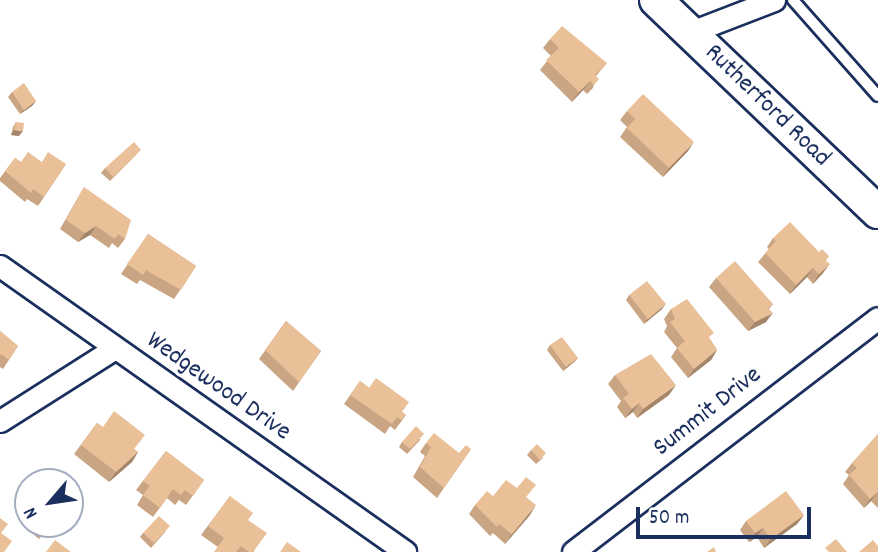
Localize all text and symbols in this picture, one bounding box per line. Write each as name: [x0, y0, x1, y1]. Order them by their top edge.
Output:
street label: Rutherford Road: [697, 38, 837, 174]
street label: Wedgewood Drive: [140, 326, 296, 448]
street label: Summit Drive: [648, 360, 768, 464]
north arrow: [14, 468, 84, 538]
scale bar: [640, 492, 815, 536]
text: N: [18, 502, 46, 523]
text: 50 m: [649, 504, 689, 534]

